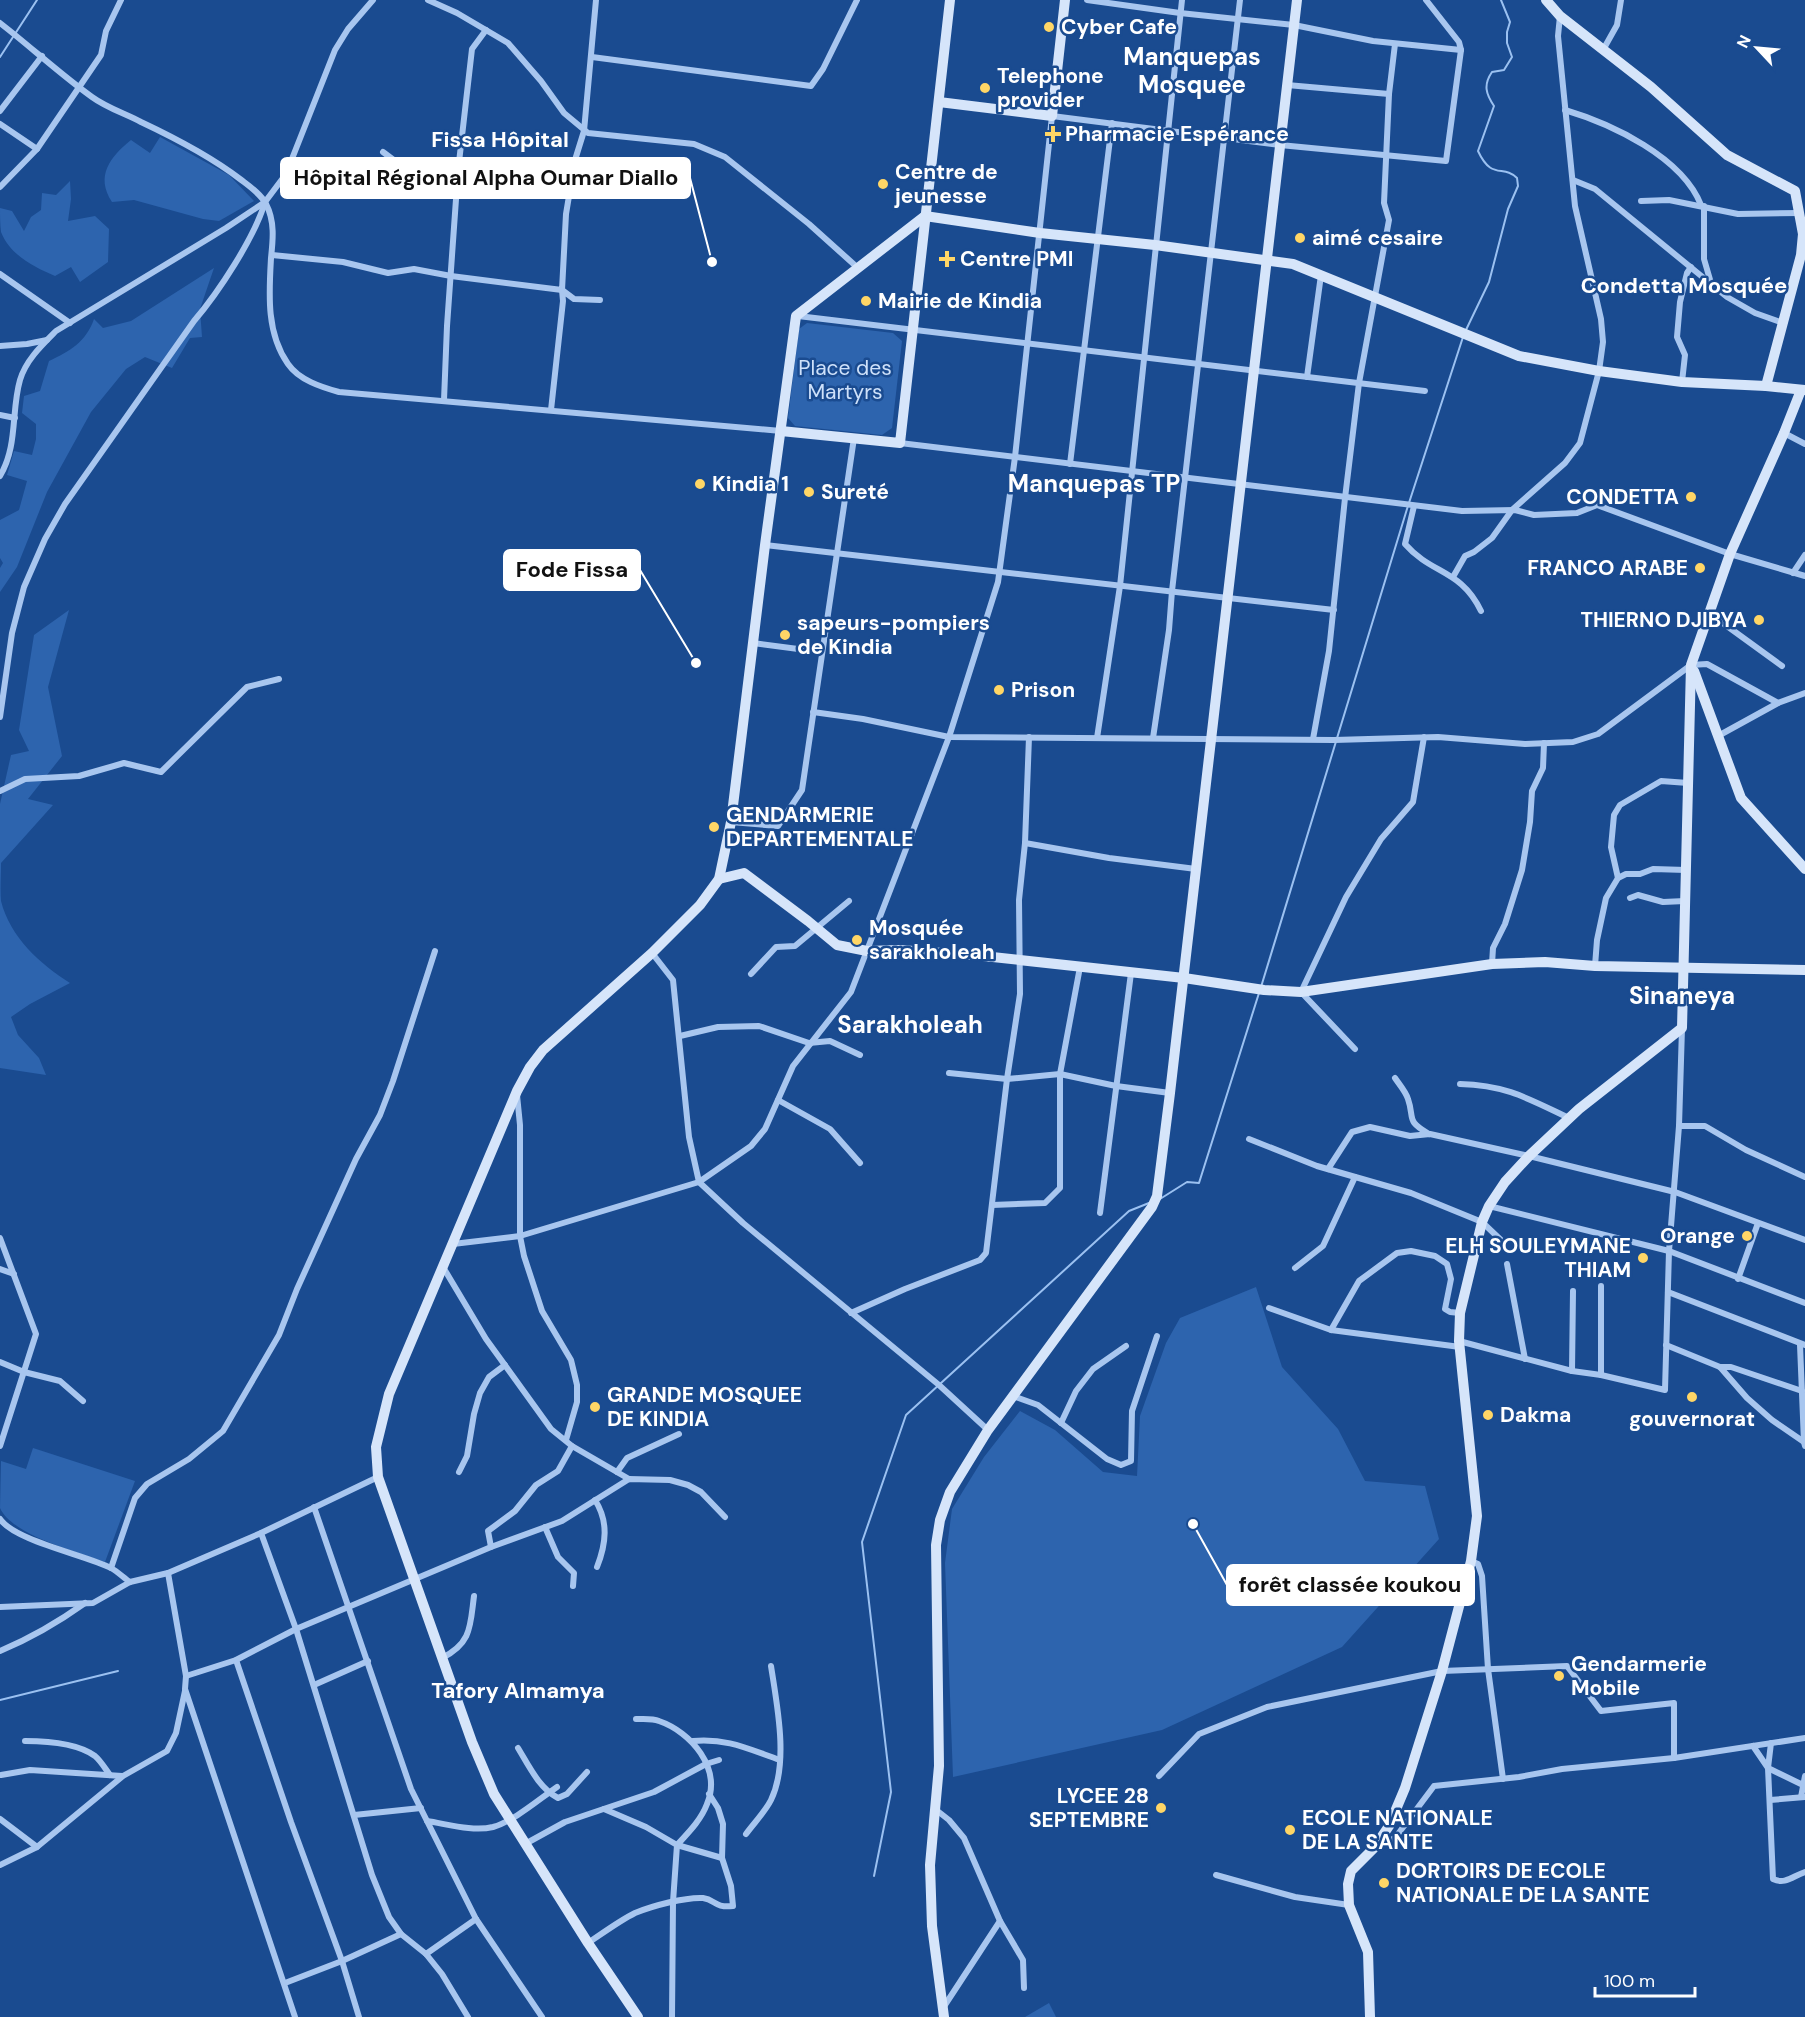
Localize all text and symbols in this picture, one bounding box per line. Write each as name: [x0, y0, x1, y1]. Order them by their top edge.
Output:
place label: Cyber Cafe: [1061, 13, 1177, 41]
north arrow: [1727, 18, 1787, 78]
marker: Cyber Cafe: [1042, 20, 1056, 34]
text: N: [1732, 32, 1756, 51]
district label: Manquepas Mosquee: [1123, 41, 1261, 100]
place label: Telephone provider: [997, 62, 1104, 114]
marker: Telephone provider: [978, 81, 992, 95]
place label: Pharmacie Espérance: [1065, 120, 1289, 148]
district label: Fissa Hôpital: [431, 125, 569, 154]
marker: Pharmacie Espérance: [1046, 127, 1060, 141]
callout: Hôpital Régional Alpha Oumar Diallo: [281, 158, 690, 198]
place label: Centre de jeunesse: [894, 158, 998, 210]
text: Hôpital Régional Alpha Oumar Diallo: [293, 163, 679, 192]
marker: Centre de jeunesse: [876, 177, 890, 191]
place label: aimé cesaire: [1312, 224, 1443, 252]
marker: aimé cesaire: [1293, 231, 1307, 245]
place label: Centre PMI: [960, 245, 1073, 273]
marker: Centre PMI: [938, 250, 956, 268]
district label: Сondetta Mosquée: [1581, 271, 1787, 300]
place label: Mairie de Kindia: [878, 287, 1042, 315]
marker: Mairie de Kindia: [859, 294, 873, 308]
park label: Place des Martyrs: [798, 354, 892, 406]
district label: Manquepas TP: [1008, 468, 1180, 499]
place label: Kindia 1: [712, 470, 789, 498]
marker: Kindia 1: [693, 477, 707, 491]
place label: Sureté: [821, 478, 889, 506]
place label: CONDETTA: [1566, 483, 1679, 511]
marker: Sureté: [802, 485, 816, 499]
marker: CONDETTA: [1684, 490, 1698, 504]
callout: Fode Fissa: [504, 550, 640, 590]
place label: FRANCO ARABE: [1527, 554, 1688, 582]
text: Fode Fissa: [516, 555, 628, 584]
marker: FRANCO ARABE: [1693, 561, 1707, 575]
place label: THIERNO DJIBYA: [1580, 606, 1747, 634]
place label: sapeurs-pompiers de Kindia: [797, 609, 990, 661]
marker: THIERNO DJIBYA: [1752, 613, 1766, 627]
marker: sapeurs-pompiers de Kindia: [778, 628, 792, 642]
place label: Prison: [1011, 676, 1075, 704]
marker: Prison: [992, 683, 1006, 697]
place label: GENDARMERIE DEPARTEMENTALE: [726, 801, 913, 853]
marker: GENDARMERIE DEPARTEMENTALE: [707, 820, 721, 834]
place label: Mosquée sarakholeah: [869, 914, 995, 966]
marker: Mosquée sarakholeah: [850, 933, 864, 947]
district label: Sinaneya: [1629, 980, 1735, 1011]
district label: Sarakholeah: [837, 1009, 983, 1040]
place label: Orange: [1660, 1222, 1735, 1250]
marker: Orange: [1740, 1229, 1754, 1243]
place label: ELH SOULEYMANE THIAM: [1445, 1232, 1631, 1284]
marker: ELH SOULEYMANE THIAM: [1636, 1251, 1650, 1265]
place label: GRANDE MOSQUEE DE KINDIA: [607, 1381, 802, 1433]
marker: gouvernorat: [1685, 1390, 1699, 1404]
marker: GRANDE MOSQUEE DE KINDIA: [588, 1400, 602, 1414]
place label: Dakma: [1500, 1401, 1571, 1429]
place label: gouvernorat: [1629, 1405, 1755, 1433]
marker: Dakma: [1481, 1408, 1495, 1422]
callout: forêt classée koukou: [1227, 1565, 1474, 1605]
text: forêt classée koukou: [1239, 1570, 1461, 1599]
place label: Gendarmerie Mobile: [1571, 1650, 1707, 1702]
marker: Gendarmerie Mobile: [1552, 1669, 1566, 1683]
district label: Tafory Almamya: [431, 1676, 605, 1705]
place label: LYCEE 28 SEPTEMBRE: [1029, 1782, 1149, 1834]
marker: LYCEE 28 SEPTEMBRE: [1154, 1801, 1168, 1815]
place label: ECOLE NATIONALE DE LA SANTE: [1302, 1804, 1493, 1856]
marker: ECOLE NATIONALE DE LA SANTE: [1283, 1823, 1297, 1837]
place label: DORTOIRS DE ECOLE NATIONALE DE LA SANTE: [1396, 1857, 1650, 1909]
marker: DORTOIRS DE ECOLE NATIONALE DE LA SANTE: [1377, 1876, 1391, 1890]
scale bar: [1595, 1960, 1696, 1998]
text: 100 m: [1604, 1969, 1655, 1993]

